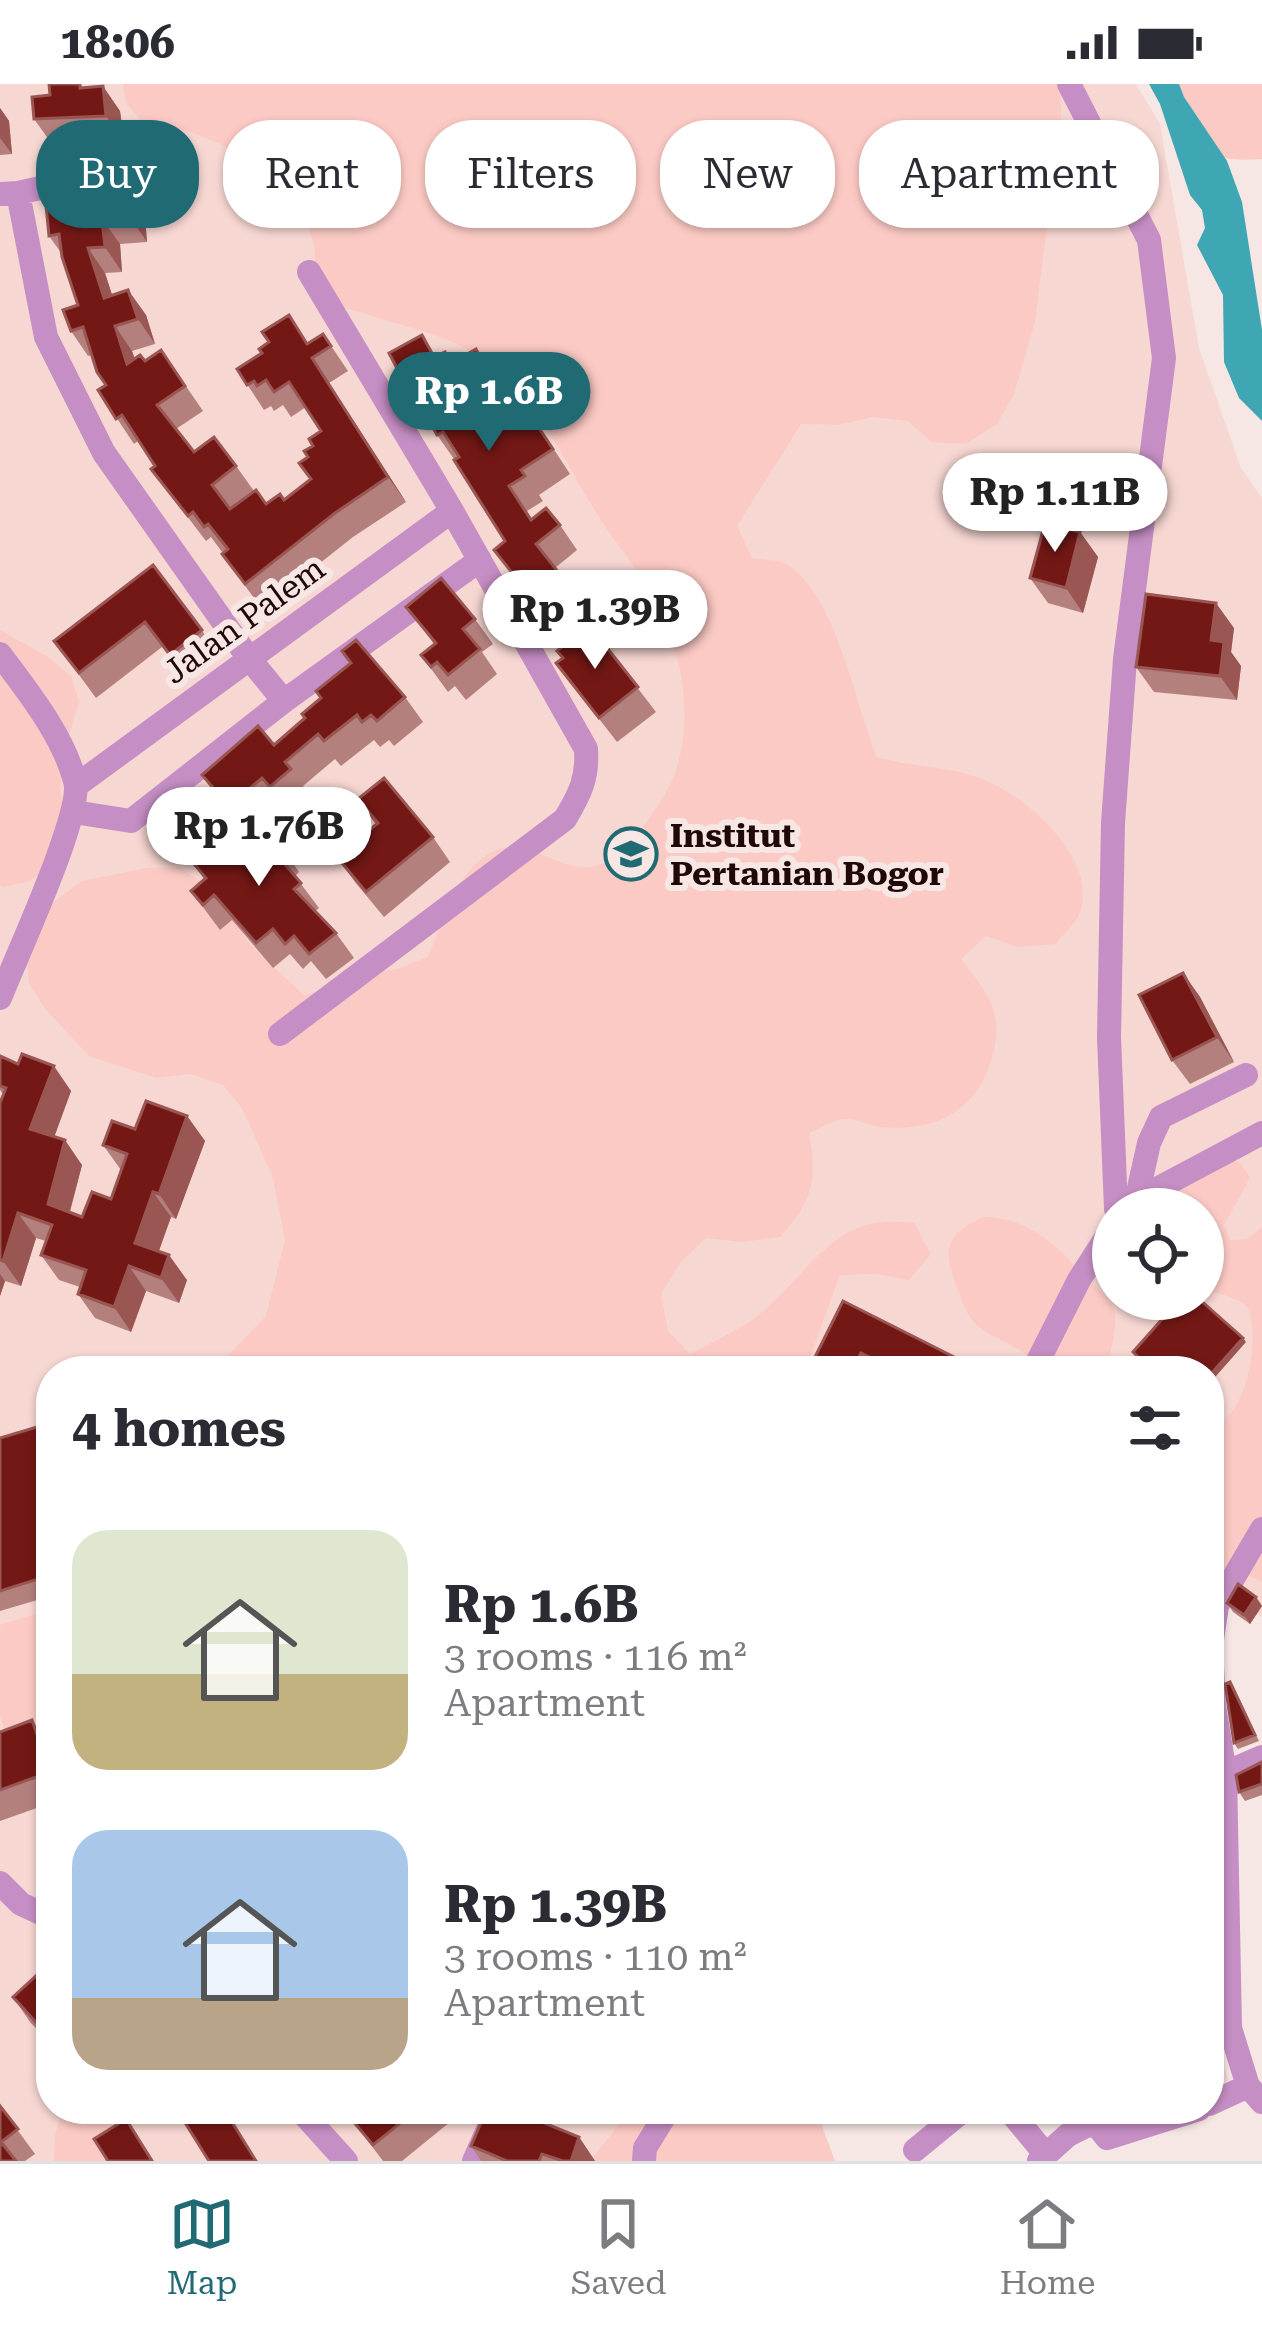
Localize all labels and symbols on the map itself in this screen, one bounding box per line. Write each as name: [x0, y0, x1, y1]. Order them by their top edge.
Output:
pin: Rp 1.6B: [378, 352, 600, 454]
pin: Rp 1.11B: [931, 453, 1179, 555]
street label: Jalan Palem: [156, 548, 332, 692]
pin: Rp 1.39B: [471, 570, 719, 672]
pin: Rp 1.76B: [135, 787, 383, 889]
place label: Institut Pertanian Bogor: [670, 816, 944, 893]
school or university icon: Institut Pertanian Bogor: [603, 826, 659, 882]

